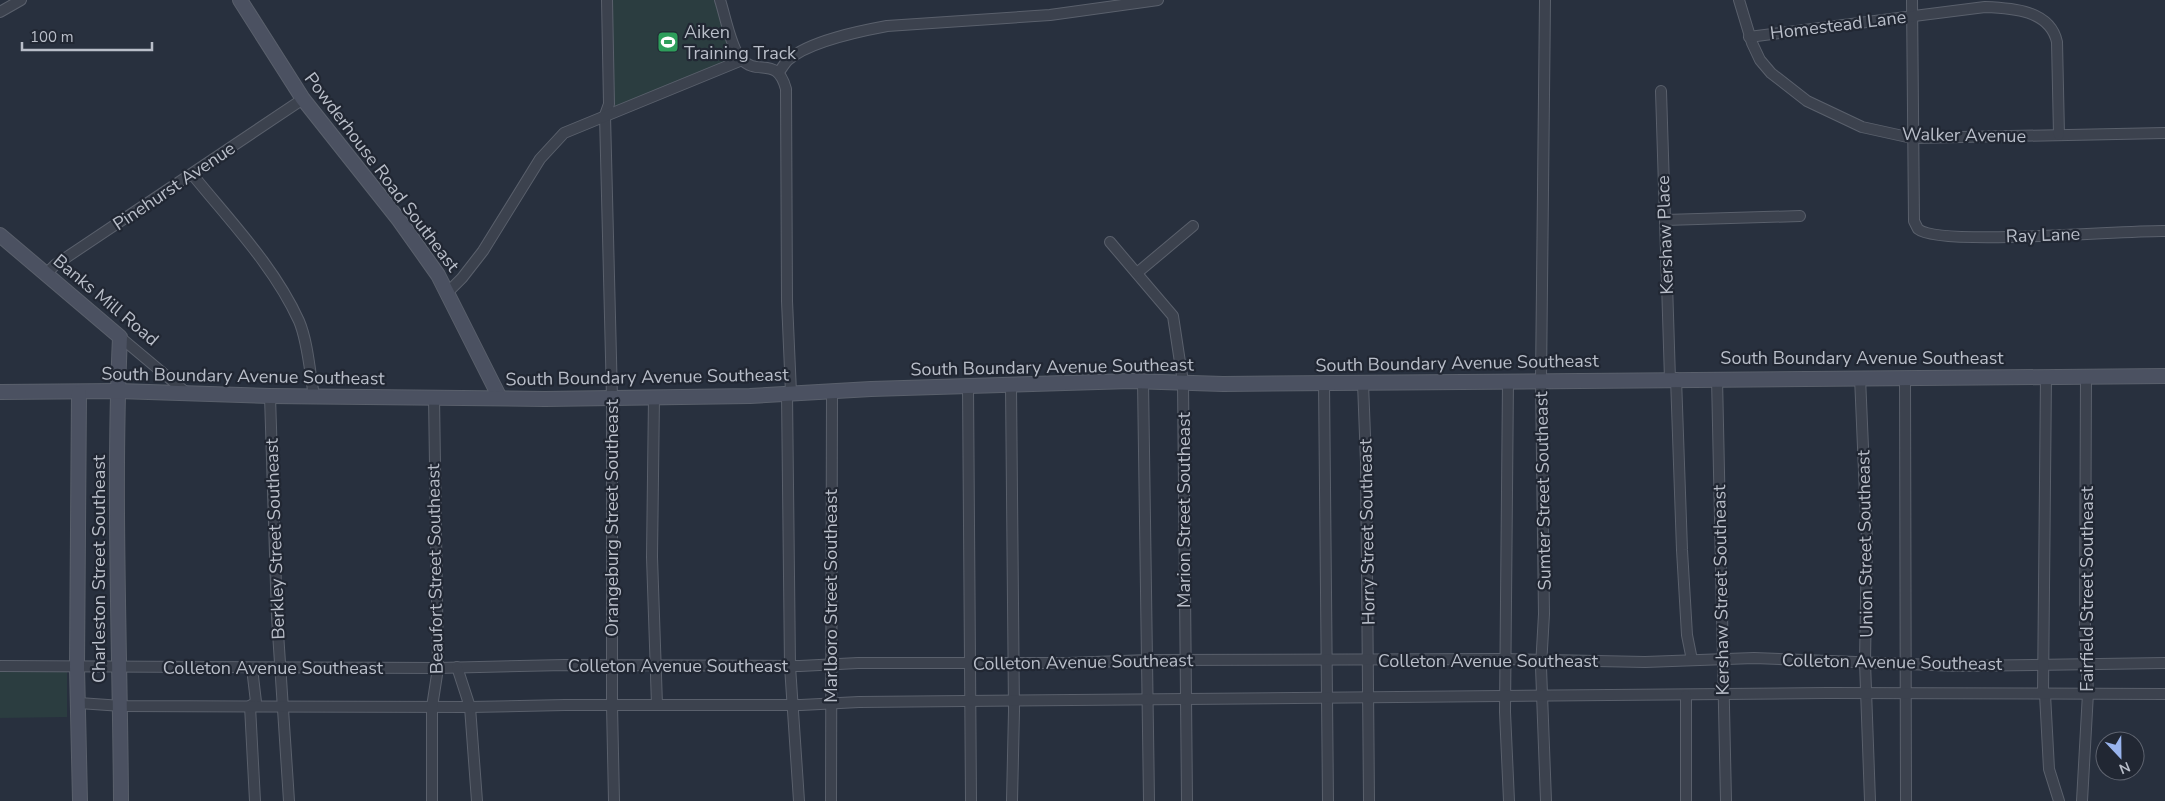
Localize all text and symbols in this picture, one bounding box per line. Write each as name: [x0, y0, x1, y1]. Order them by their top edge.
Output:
street label: Homestead Lane: [1769, 5, 1907, 45]
scale bar: [22, 20, 152, 52]
place label: Aiken Training Track: [684, 20, 797, 65]
text: 100 m: [30, 27, 74, 47]
sports icon: Aiken Training Track: [656, 30, 680, 54]
street label: Powderhouse Road Southeast: [299, 67, 465, 277]
street label: Walker Avenue: [1902, 122, 2026, 148]
street label: Pinehurst Avenue: [108, 136, 240, 236]
street label: Kershaw Place: [1651, 175, 1679, 295]
street label: Ray Lane: [2005, 222, 2081, 248]
street label: Banks Mill Road: [48, 249, 164, 351]
street label: South Boundary Avenue Southeast: [1720, 346, 2004, 370]
street label: South Boundary Avenue Southeast: [1315, 349, 1600, 377]
street label: South Boundary Avenue Southeast: [910, 353, 1195, 381]
street label: South Boundary Avenue Southeast: [101, 362, 386, 390]
street label: South Boundary Avenue Southeast: [505, 363, 790, 391]
street label: Sumter Street Southeast: [1529, 391, 1557, 591]
street label: Orangeburg Street Southeast: [600, 399, 624, 637]
street label: Marion Street Southeast: [1172, 411, 1196, 608]
street label: Berkley Street Southeast: [259, 437, 291, 640]
street label: Horry Street Southeast: [1353, 438, 1381, 625]
street label: Union Street Southeast: [1851, 449, 1879, 638]
street label: Charleston Street Southeast: [87, 454, 111, 683]
street label: Beaufort Street Southeast: [421, 463, 449, 674]
street label: Kershaw Street Southeast: [1707, 484, 1735, 695]
street label: Fairfield Street Southeast: [2075, 486, 2099, 692]
street label: Marlboro Street Southeast: [819, 489, 843, 703]
street label: Colleton Avenue Southeast: [973, 648, 1194, 676]
street label: Colleton Avenue Southeast: [1782, 648, 2003, 676]
street label: Colleton Avenue Southeast: [1378, 649, 1599, 673]
street label: Colleton Avenue Southeast: [568, 654, 789, 678]
street label: Colleton Avenue Southeast: [163, 656, 384, 680]
north arrow: [2095, 731, 2145, 781]
text: N: [2116, 757, 2133, 778]

